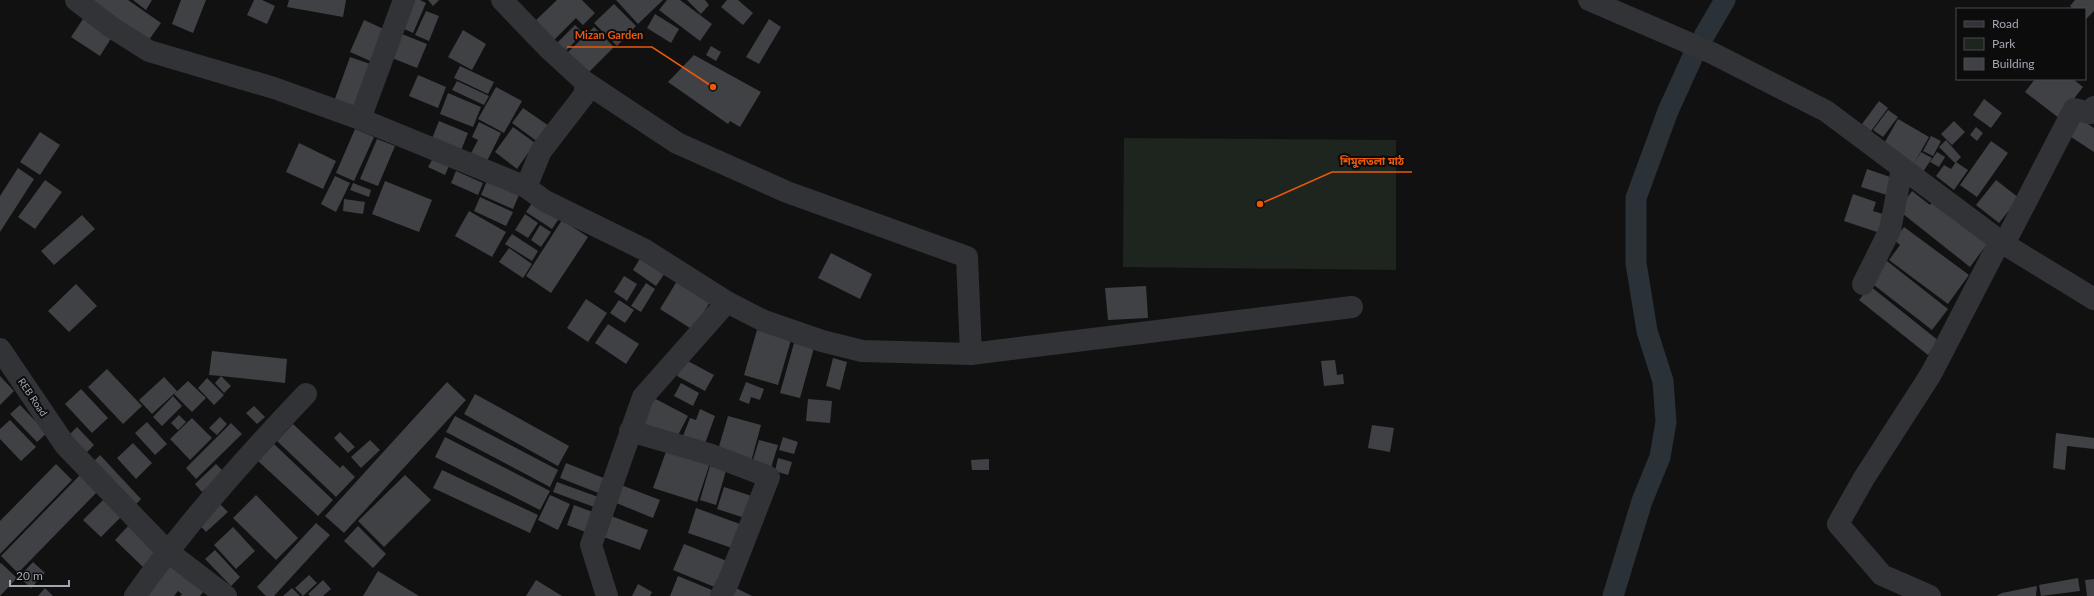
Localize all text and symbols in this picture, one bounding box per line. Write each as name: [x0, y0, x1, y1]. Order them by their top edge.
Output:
legend: [1956, 8, 2086, 80]
text: Road: [1992, 16, 2019, 31]
callout: Mizan Garden: [567, 24, 652, 47]
text: Mizan Garden: [575, 28, 643, 41]
text: Park: [1992, 36, 2016, 51]
text: Building: [1992, 56, 2035, 71]
callout: শিমুলতলা মাঠ: [1332, 149, 1412, 172]
text: শিমুলতলা মাঠ: [1339, 154, 1405, 168]
street label: REB Road: [16, 376, 50, 418]
scale bar: [10, 562, 69, 588]
text: 20 m: [16, 568, 43, 583]

